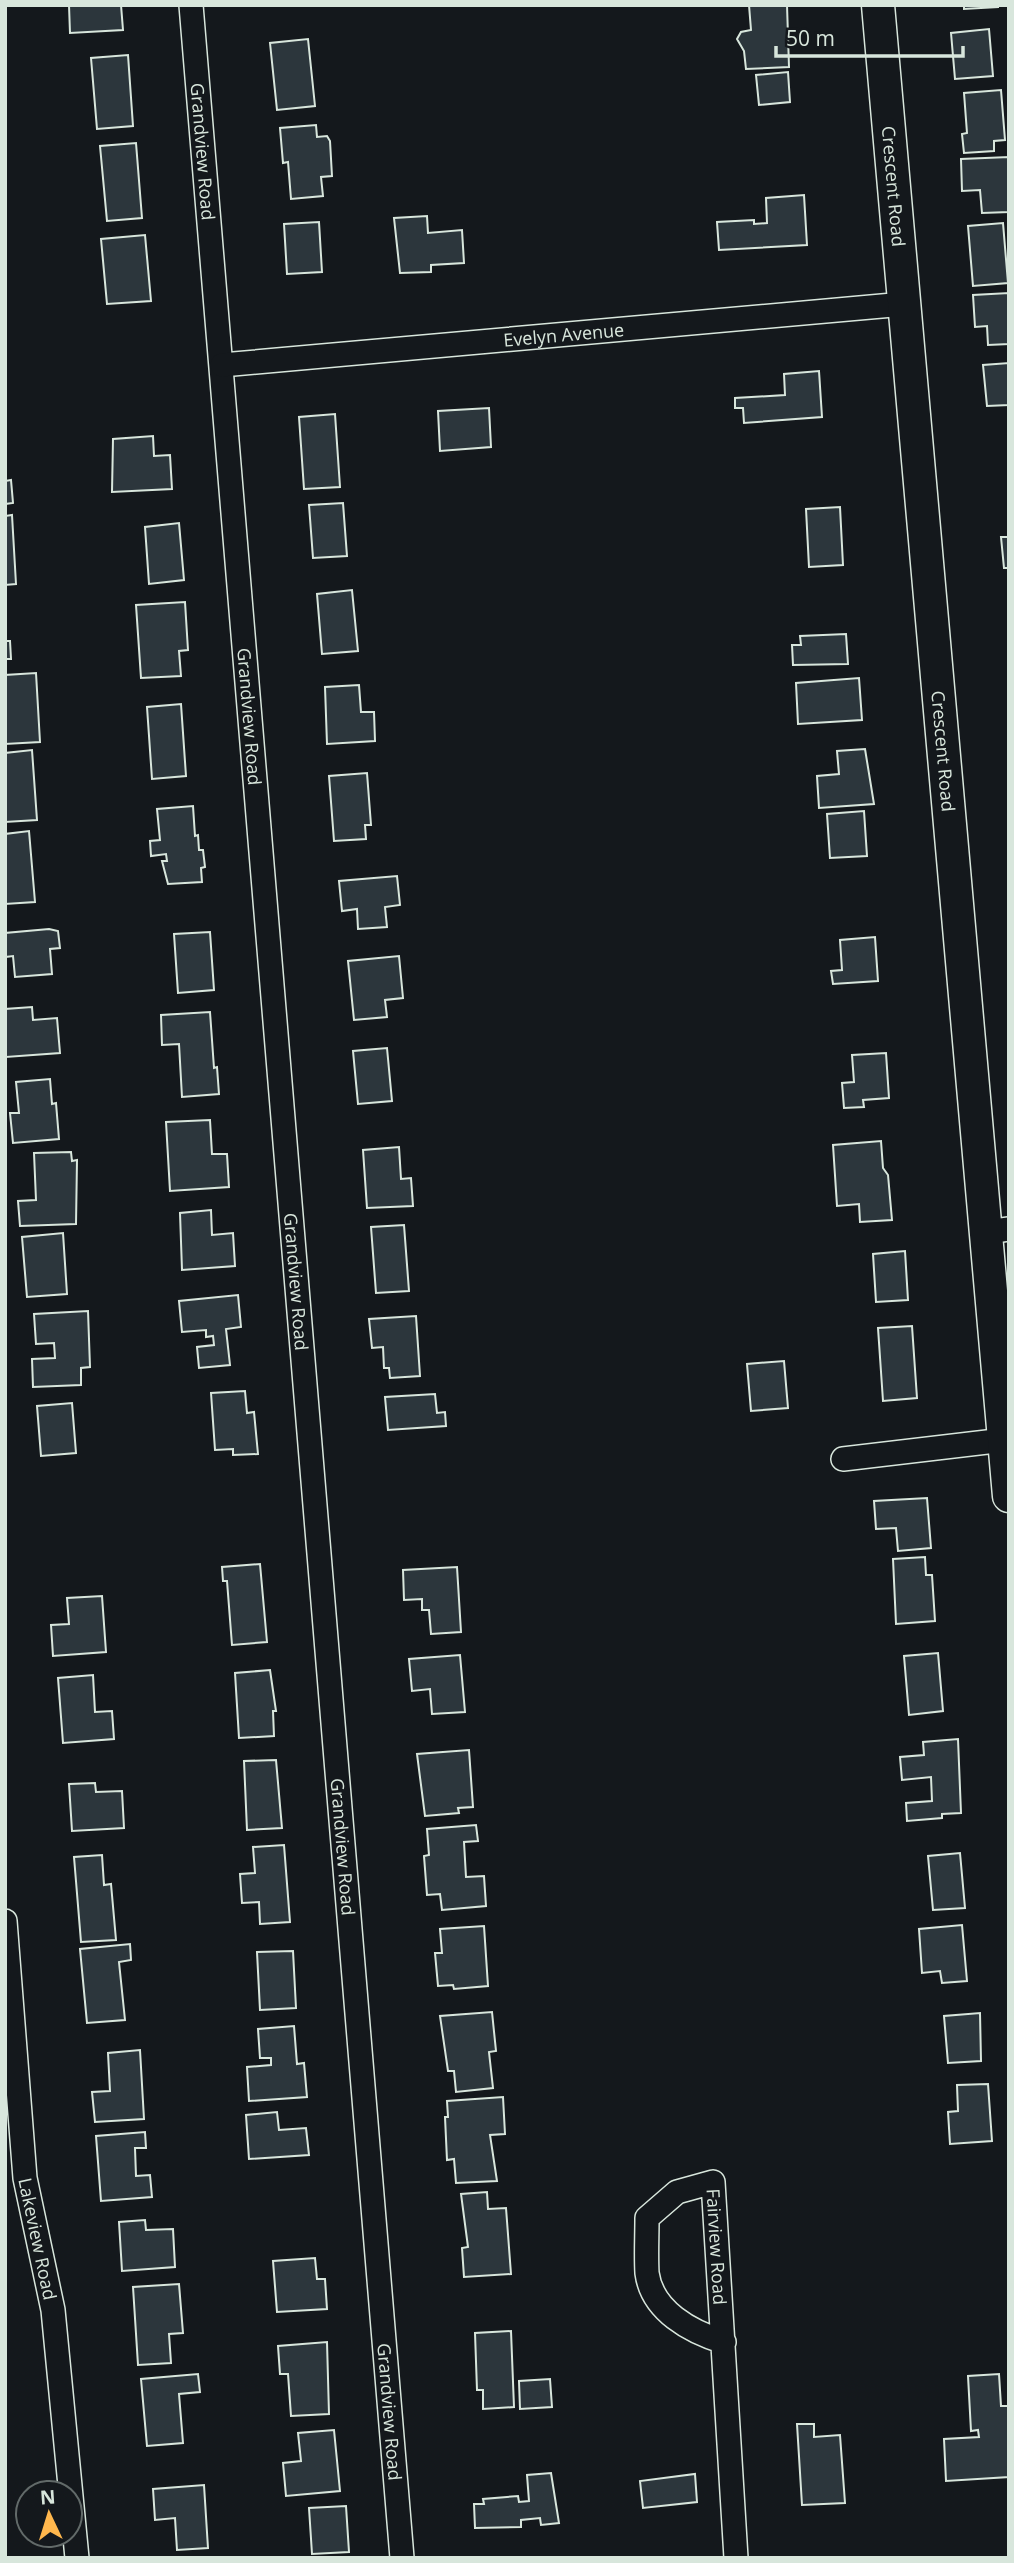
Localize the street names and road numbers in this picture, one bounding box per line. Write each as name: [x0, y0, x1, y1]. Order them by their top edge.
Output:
street label: Grandview Road: [185, 82, 221, 221]
street label: Crescent Road: [877, 125, 911, 248]
street label: Evelyn Avenue: [502, 317, 625, 352]
street label: Grandview Road: [232, 647, 267, 786]
street label: Crescent Road: [926, 690, 961, 813]
street label: Grandview Road: [279, 1212, 314, 1351]
street label: Grandview Road: [326, 1777, 361, 1916]
street label: Lakeview Road: [13, 2176, 63, 2302]
street label: Fairview Road: [701, 2188, 732, 2305]
street label: Grandview Road: [372, 2342, 408, 2481]

